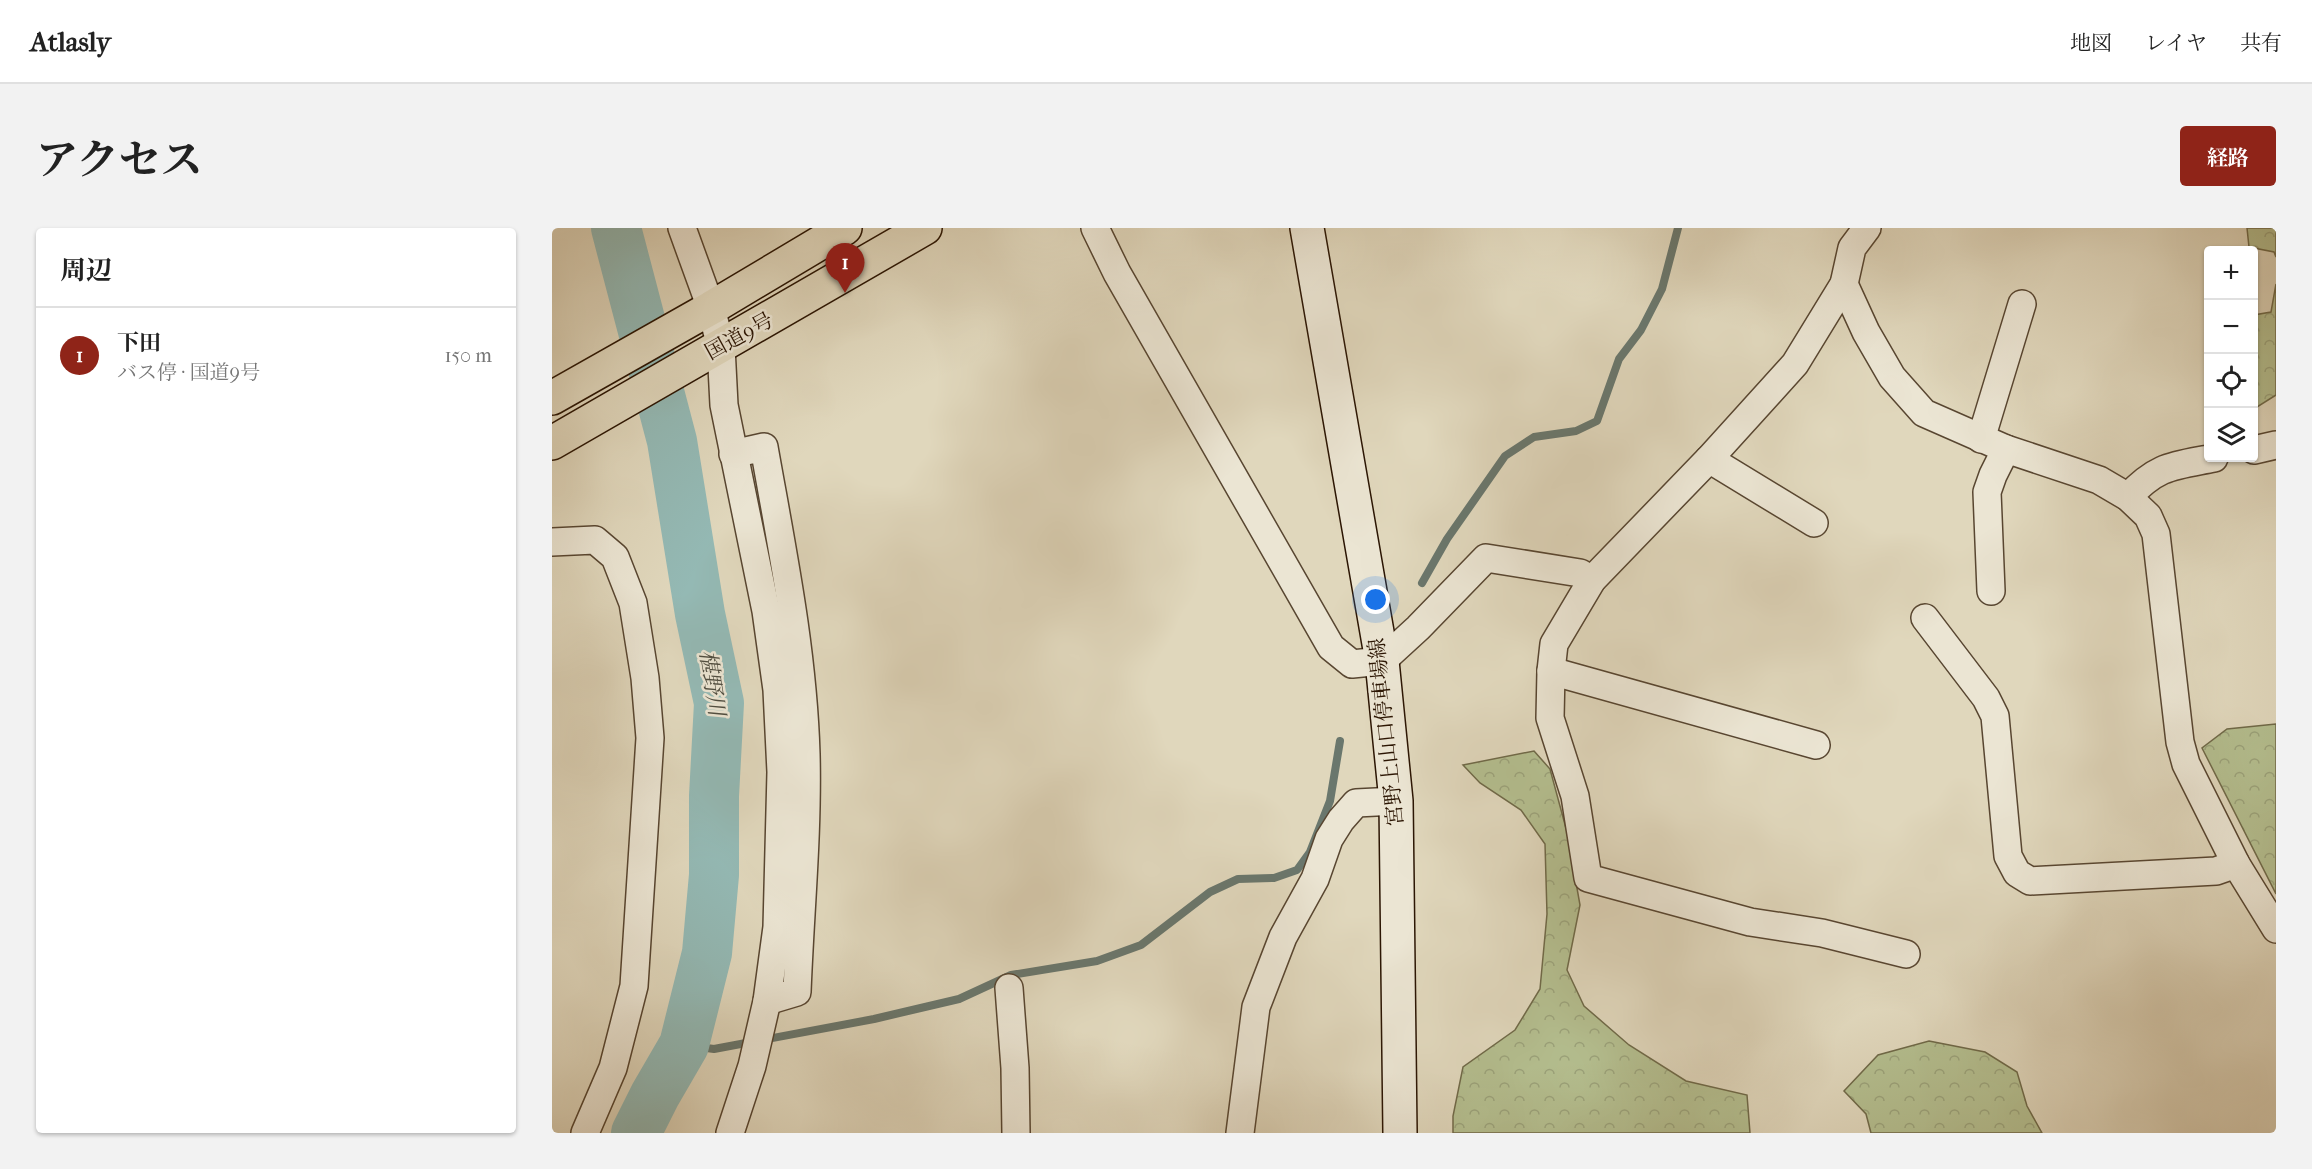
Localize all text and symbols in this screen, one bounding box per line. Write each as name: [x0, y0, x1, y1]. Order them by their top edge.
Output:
text: Atlasly: [30, 25, 111, 58]
text: 地図: [2070, 31, 2112, 55]
text: レイヤ: [2145, 31, 2207, 55]
text: 共有: [2240, 31, 2282, 55]
button: 経路: [2180, 126, 2276, 186]
text: アクセス: [36, 136, 203, 185]
pin: 1: [826, 244, 864, 293]
map controls: [2204, 246, 2258, 462]
button: +: [2204, 246, 2258, 300]
text: 周辺: [60, 255, 112, 286]
button: −: [2204, 300, 2258, 354]
street label: 国道9号: [701, 308, 777, 364]
text: 下田: [117, 330, 161, 356]
text: 1: [76, 344, 83, 367]
text: 150 m: [444, 344, 492, 367]
button: locate: [2204, 354, 2258, 408]
text: バス停 · 国道9号: [117, 361, 260, 384]
button: layers: [2204, 408, 2258, 462]
your location: [1361, 585, 1390, 614]
street label: 宮野上山口停車場線: [1364, 637, 1408, 827]
water label: 椹野川: [694, 648, 730, 720]

